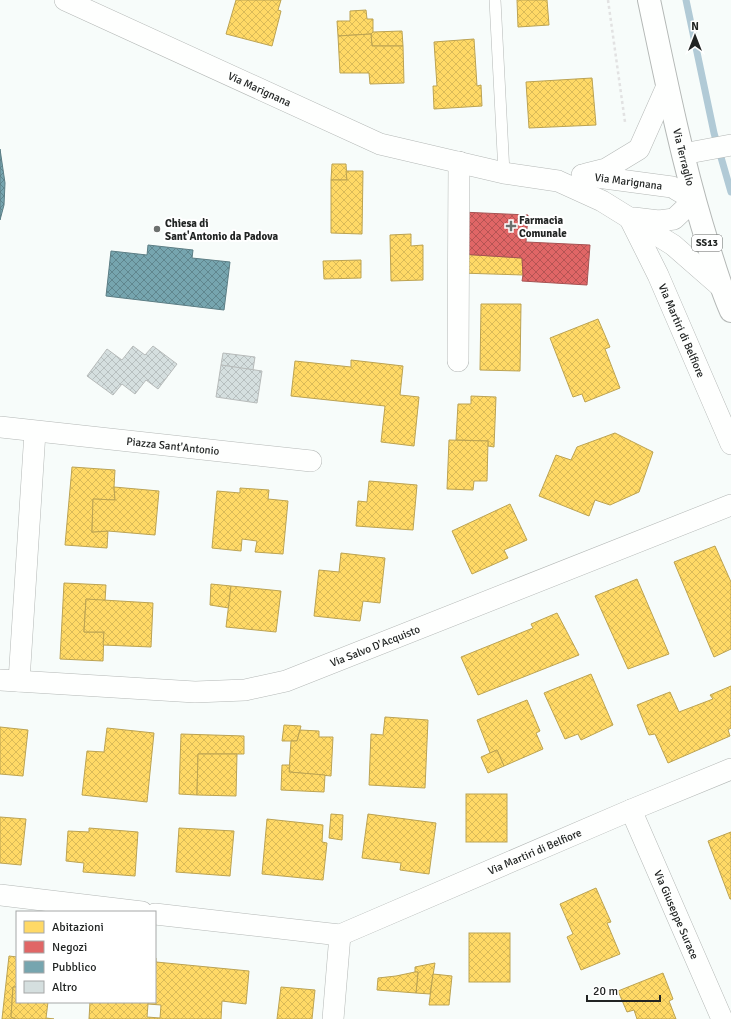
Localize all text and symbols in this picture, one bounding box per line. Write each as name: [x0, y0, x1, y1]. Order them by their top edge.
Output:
north arrow: [675, 16, 715, 56]
text: N: [691, 20, 699, 33]
street label: Via Marignana: [226, 69, 294, 109]
street label: Via Terraglio: [671, 127, 697, 188]
street label: Via Marignana: [594, 170, 664, 192]
place label: Farmacia Comunale: [519, 214, 567, 240]
place label: Chiesa di Sant'Antonio da Padova: [165, 217, 278, 243]
marker: Farmacia Comunale: [506, 221, 516, 231]
marker: Chiesa di Sant'Antonio da Padova: [152, 224, 162, 234]
road number: SS13: [692, 235, 722, 251]
street label: Via Martiri di Belfiore: [656, 282, 708, 379]
street label: Piazza Sant'Antonio: [126, 434, 220, 457]
street label: Via Salvo D'Acquisto: [328, 622, 422, 669]
street label: Via Martiri di Belfiore: [486, 826, 583, 877]
street label: Via Giuseppe Surace: [651, 868, 702, 961]
legend: [16, 911, 156, 1003]
text: Abitazioni: [52, 920, 104, 935]
text: Negozi: [52, 940, 87, 955]
text: Pubblico: [52, 960, 96, 975]
scale bar: [587, 977, 660, 1003]
text: Altro: [52, 980, 77, 995]
text: 20 m: [593, 984, 618, 999]

